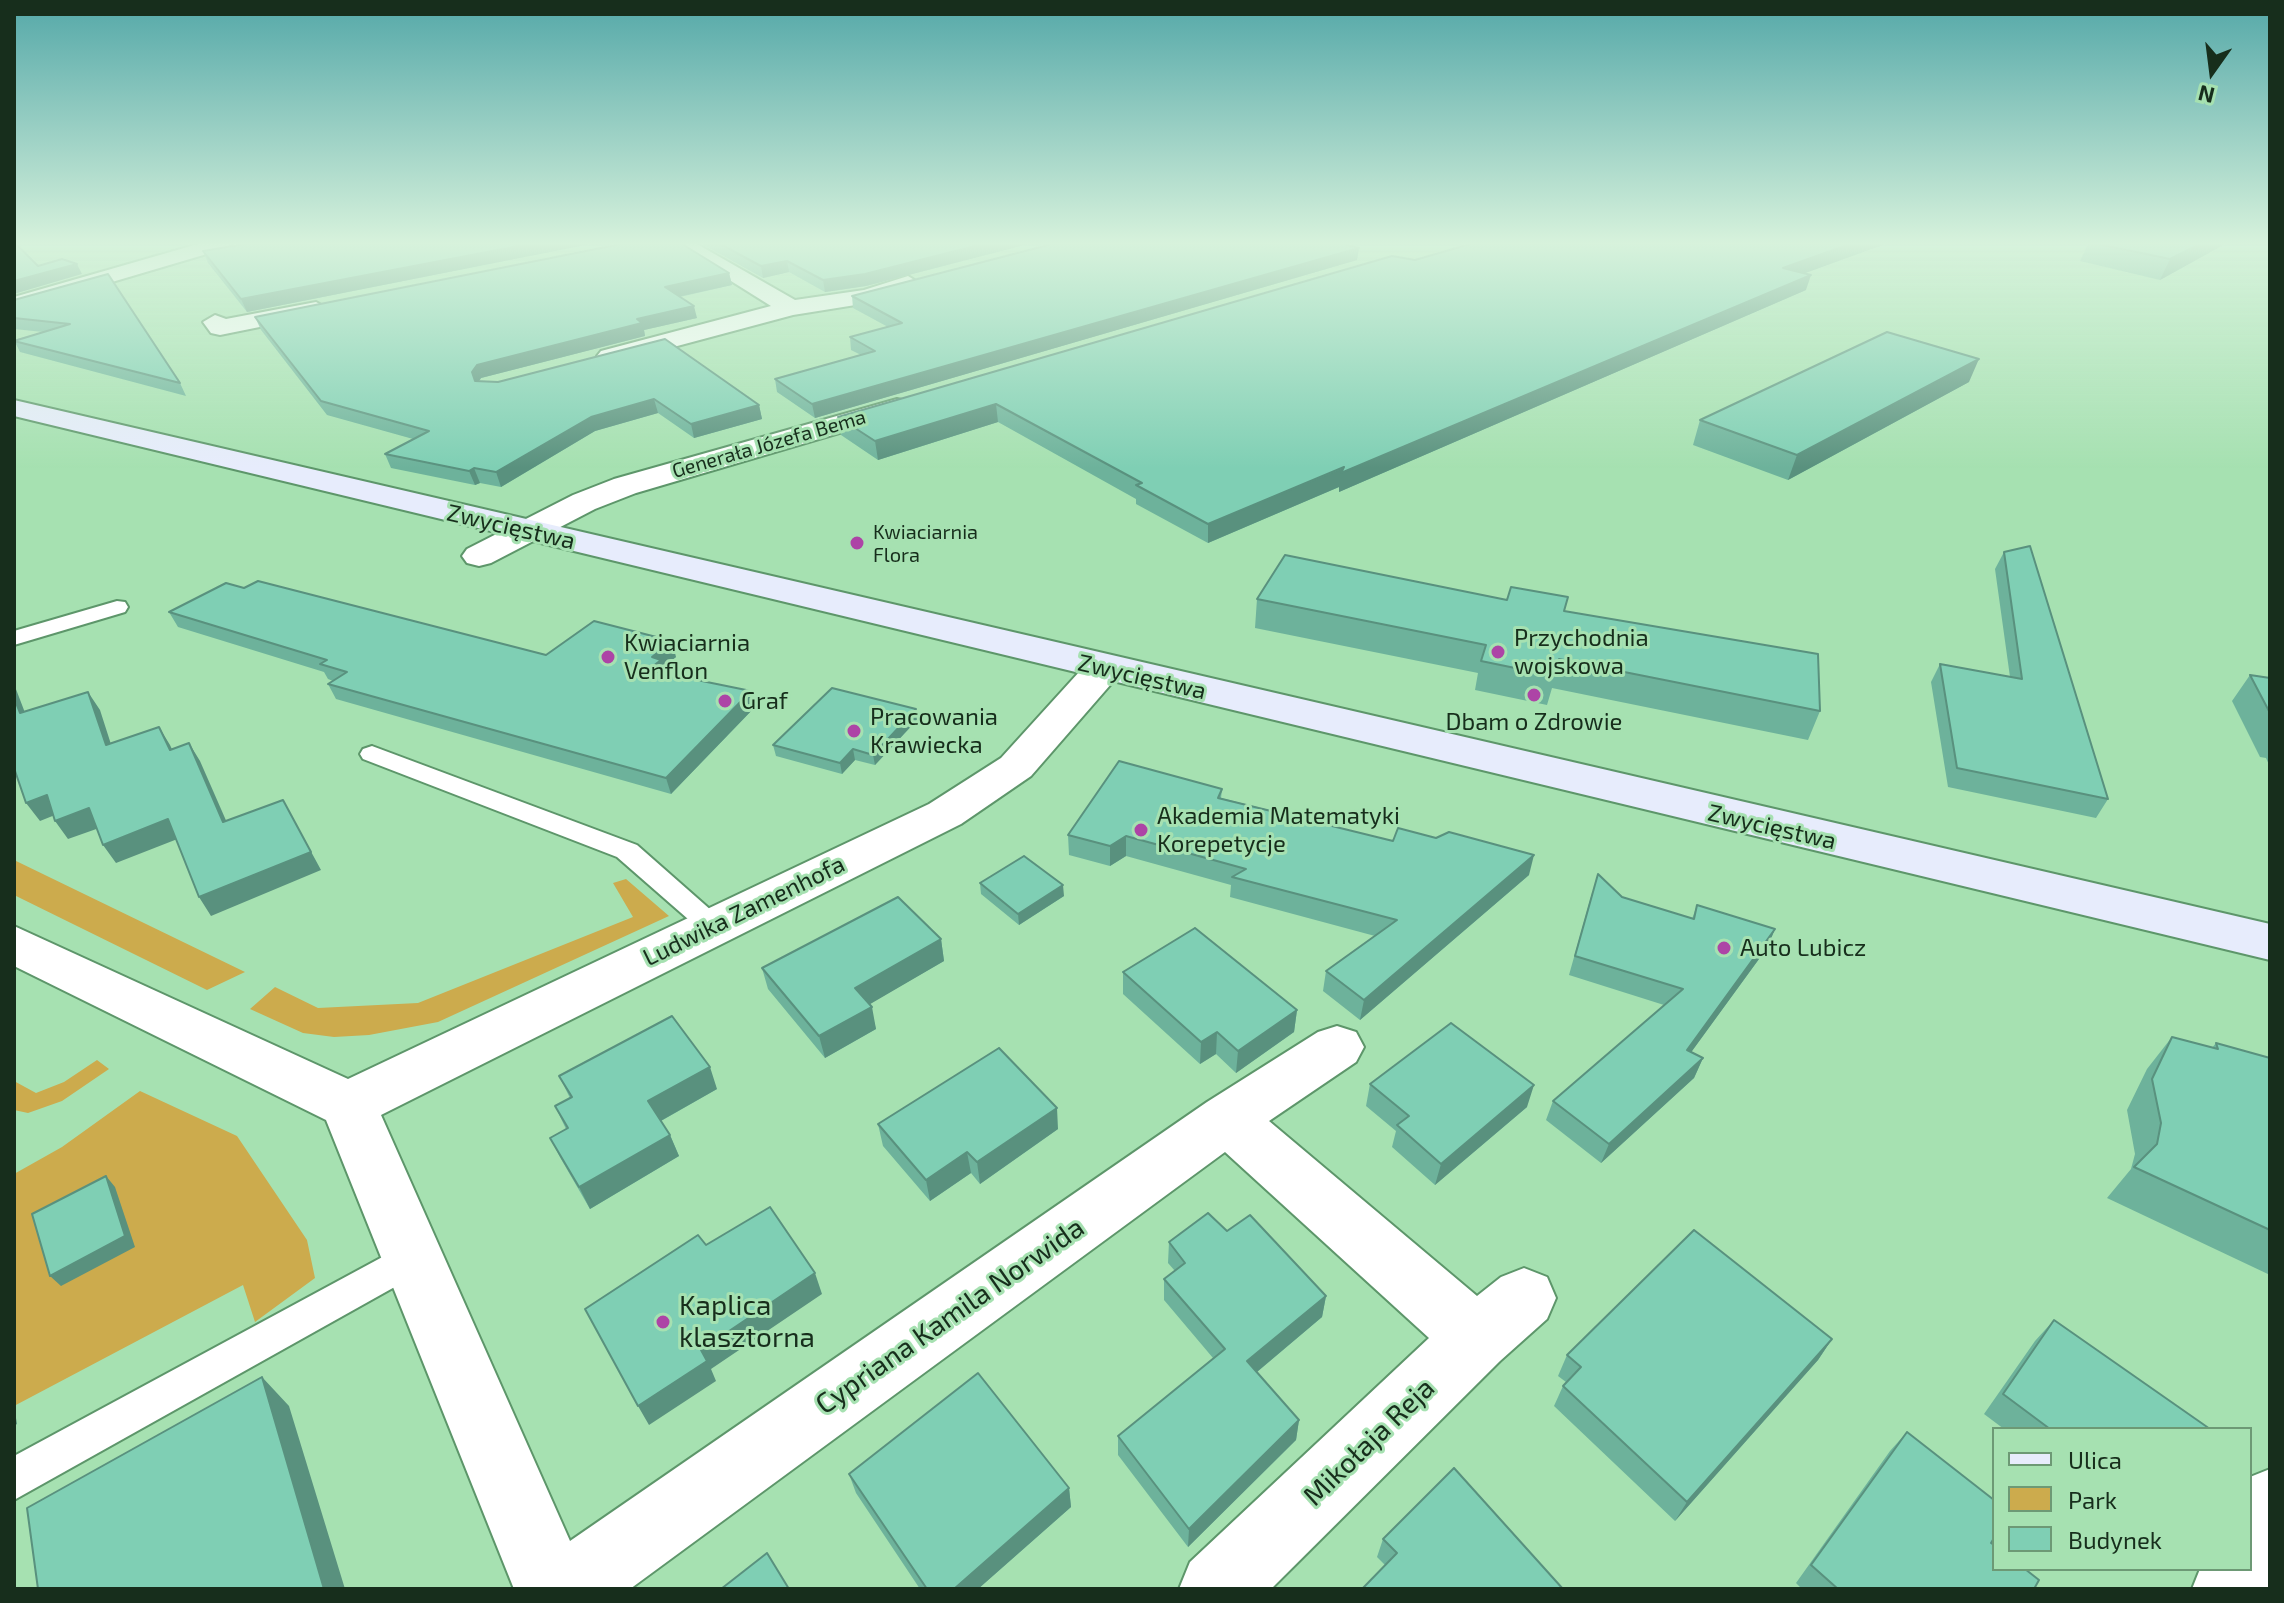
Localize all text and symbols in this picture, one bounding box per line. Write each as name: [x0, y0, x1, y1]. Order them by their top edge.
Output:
north arrow: [2172, 32, 2252, 112]
text: N: [2195, 81, 2217, 110]
street label: Generała Józefa Bema: [669, 405, 869, 483]
street label: Zwycięstwa: [444, 498, 578, 556]
place label: Kwiaciarnia Flora: [873, 520, 978, 567]
marker: Kwiaciarnia Flora: [848, 534, 866, 552]
place label: Przychodnia wojskowa: [1514, 624, 1649, 680]
place label: Kwiaciarnia Venflon: [624, 629, 750, 685]
marker: Przychodnia wojskowa: [1489, 643, 1507, 661]
marker: Kwiaciarnia Venflon: [599, 648, 617, 666]
street label: Zwycięstwa: [1075, 648, 1209, 706]
marker: Dbam o Zdrowie: [1525, 686, 1543, 704]
place label: Graf: [741, 687, 788, 715]
marker: Graf: [716, 692, 734, 710]
place label: Pracowania Krawiecka: [870, 703, 998, 759]
place label: Dbam o Zdrowie: [1446, 708, 1622, 736]
marker: Pracowania Krawiecka: [845, 722, 863, 740]
street label: Zwycięstwa: [1705, 798, 1839, 856]
place label: Akademia Matematyki Korepetycje: [1157, 802, 1400, 858]
marker: Akademia Matematyki Korepetycje: [1132, 821, 1150, 839]
street label: Ludwika Zamenhofa: [639, 850, 849, 972]
place label: Auto Lubicz: [1740, 934, 1866, 962]
marker: Auto Lubicz: [1715, 939, 1733, 957]
street label: Cypriana Kamila Norwida: [809, 1211, 1091, 1421]
place label: Kaplica klasztorna: [679, 1289, 815, 1355]
marker: Kaplica klasztorna: [654, 1313, 672, 1331]
street label: Mikołaja Reja: [1297, 1371, 1441, 1513]
legend: [1992, 1427, 2252, 1571]
text: Ulica: [2068, 1445, 2122, 1474]
text: Park: [2068, 1485, 2117, 1514]
text: Budynek: [2068, 1525, 2162, 1554]

